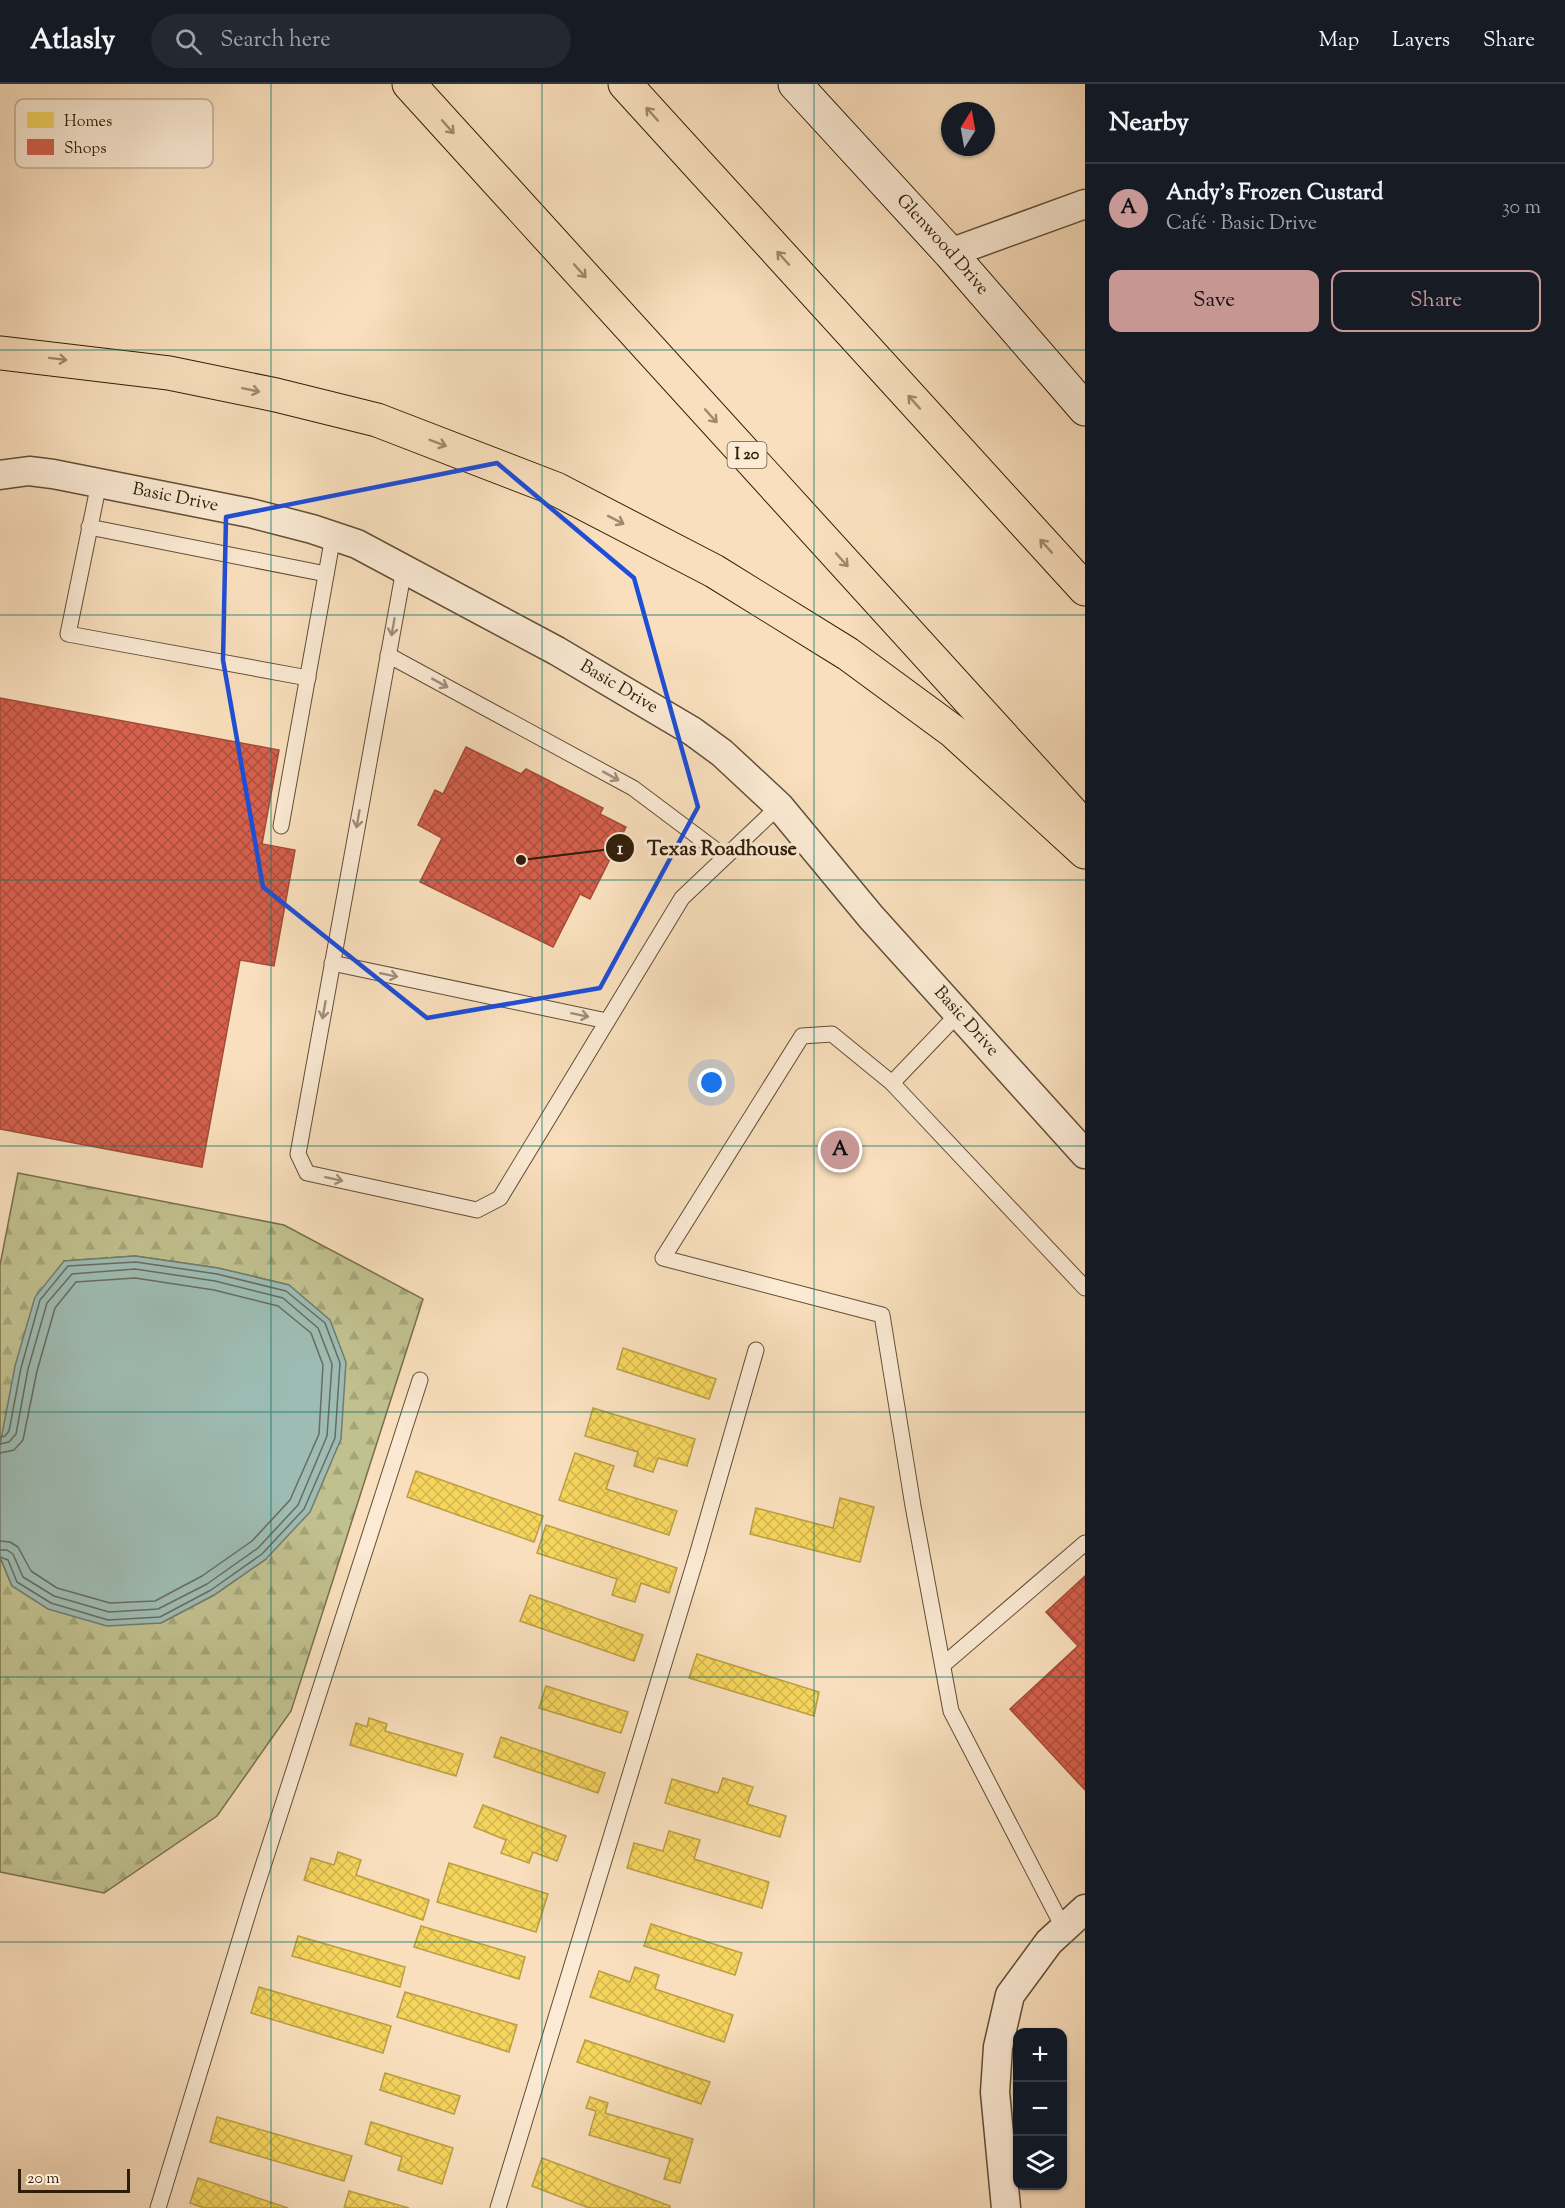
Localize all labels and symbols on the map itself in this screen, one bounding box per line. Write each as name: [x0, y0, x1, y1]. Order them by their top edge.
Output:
legend: [15, 99, 213, 168]
north arrow: [941, 102, 995, 156]
one-way arrow: [645, 106, 659, 121]
text: Homes: [64, 111, 112, 134]
one-way arrow: [441, 119, 455, 134]
text: Shops: [64, 138, 107, 161]
street label: Glenwood Drive: [889, 189, 994, 301]
one-way arrow: [776, 251, 790, 266]
one-way arrow: [573, 264, 587, 279]
one-way arrow: [48, 353, 68, 364]
one-way arrow: [240, 385, 260, 396]
one-way arrow: [907, 395, 921, 410]
one-way arrow: [704, 408, 718, 423]
one-way arrow: [428, 438, 447, 449]
road number: I 20: [728, 442, 766, 468]
street label: Basic Drive: [130, 477, 220, 519]
one-way arrow: [607, 515, 625, 527]
one-way arrow: [1039, 539, 1053, 554]
one-way arrow: [835, 552, 849, 567]
one-way arrow: [388, 616, 399, 636]
street label: Basic Drive: [574, 654, 663, 721]
one-way arrow: [430, 678, 448, 689]
one-way arrow: [602, 770, 619, 782]
one-way arrow: [353, 808, 364, 828]
callout: Texas Roadhouse: [605, 829, 809, 867]
text: Texas Roadhouse: [647, 836, 797, 865]
text: 1: [617, 837, 624, 863]
one-way arrow: [379, 970, 399, 981]
street label: Basic Drive: [927, 981, 1005, 1063]
one-way arrow: [318, 1000, 329, 1020]
one-way arrow: [570, 1010, 589, 1021]
your location: [697, 1068, 726, 1097]
pin: A: [820, 1128, 860, 1172]
one-way arrow: [324, 1174, 343, 1185]
scale bar: [18, 2166, 130, 2194]

